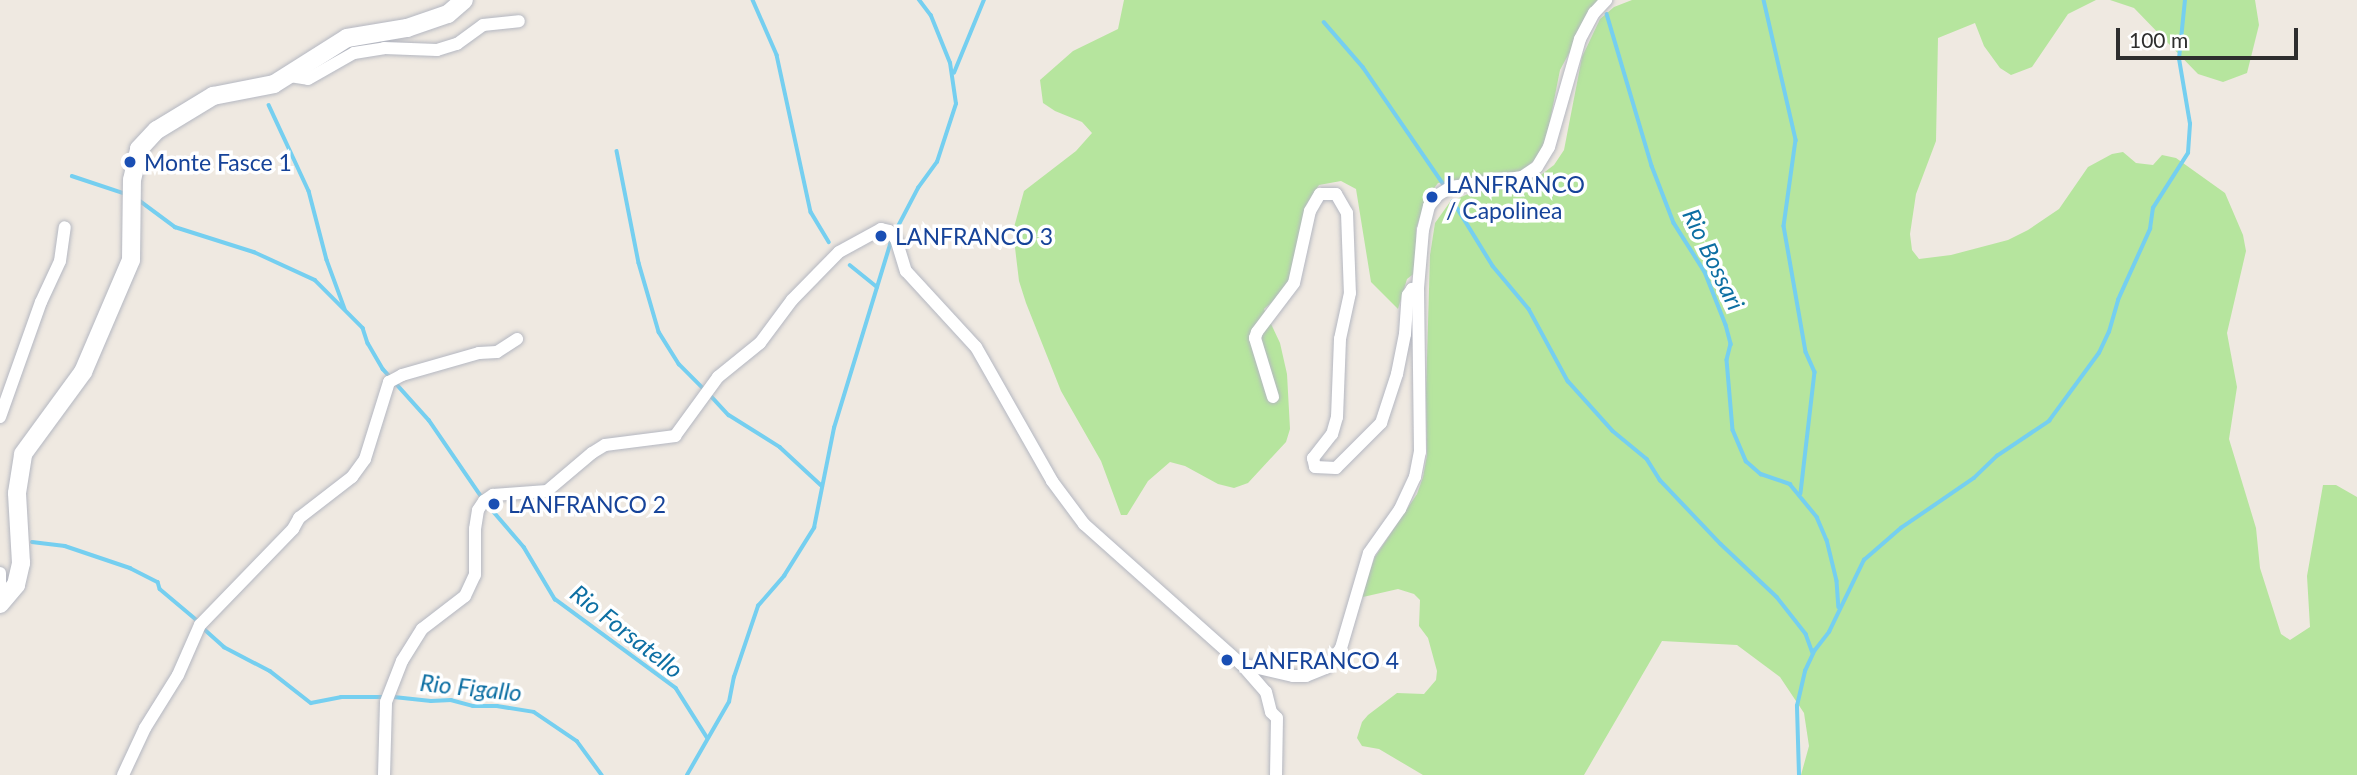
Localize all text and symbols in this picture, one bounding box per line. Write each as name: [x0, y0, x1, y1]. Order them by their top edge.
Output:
scale bar: [2119, 14, 2301, 58]
text: 100 m: [2129, 27, 2188, 52]
place label: Monte Fasce 1: [144, 148, 292, 176]
marker: Monte Fasce 1: [122, 154, 138, 170]
place label: LANFRANCO / Capolinea: [1446, 170, 1585, 224]
marker: LANFRANCO / Capolinea: [1424, 189, 1440, 205]
water label: Rio Bossari: [1677, 204, 1751, 314]
place label: LANFRANCO 3: [895, 222, 1053, 250]
marker: LANFRANCO 3: [873, 228, 889, 244]
place label: LANFRANCO 2: [508, 490, 666, 518]
marker: LANFRANCO 2: [486, 496, 502, 512]
water label: Rio Forsatello: [565, 578, 689, 684]
place label: LANFRANCO 4: [1241, 646, 1399, 674]
marker: LANFRANCO 4: [1219, 652, 1235, 668]
water label: Rio Figallo: [419, 667, 523, 707]

